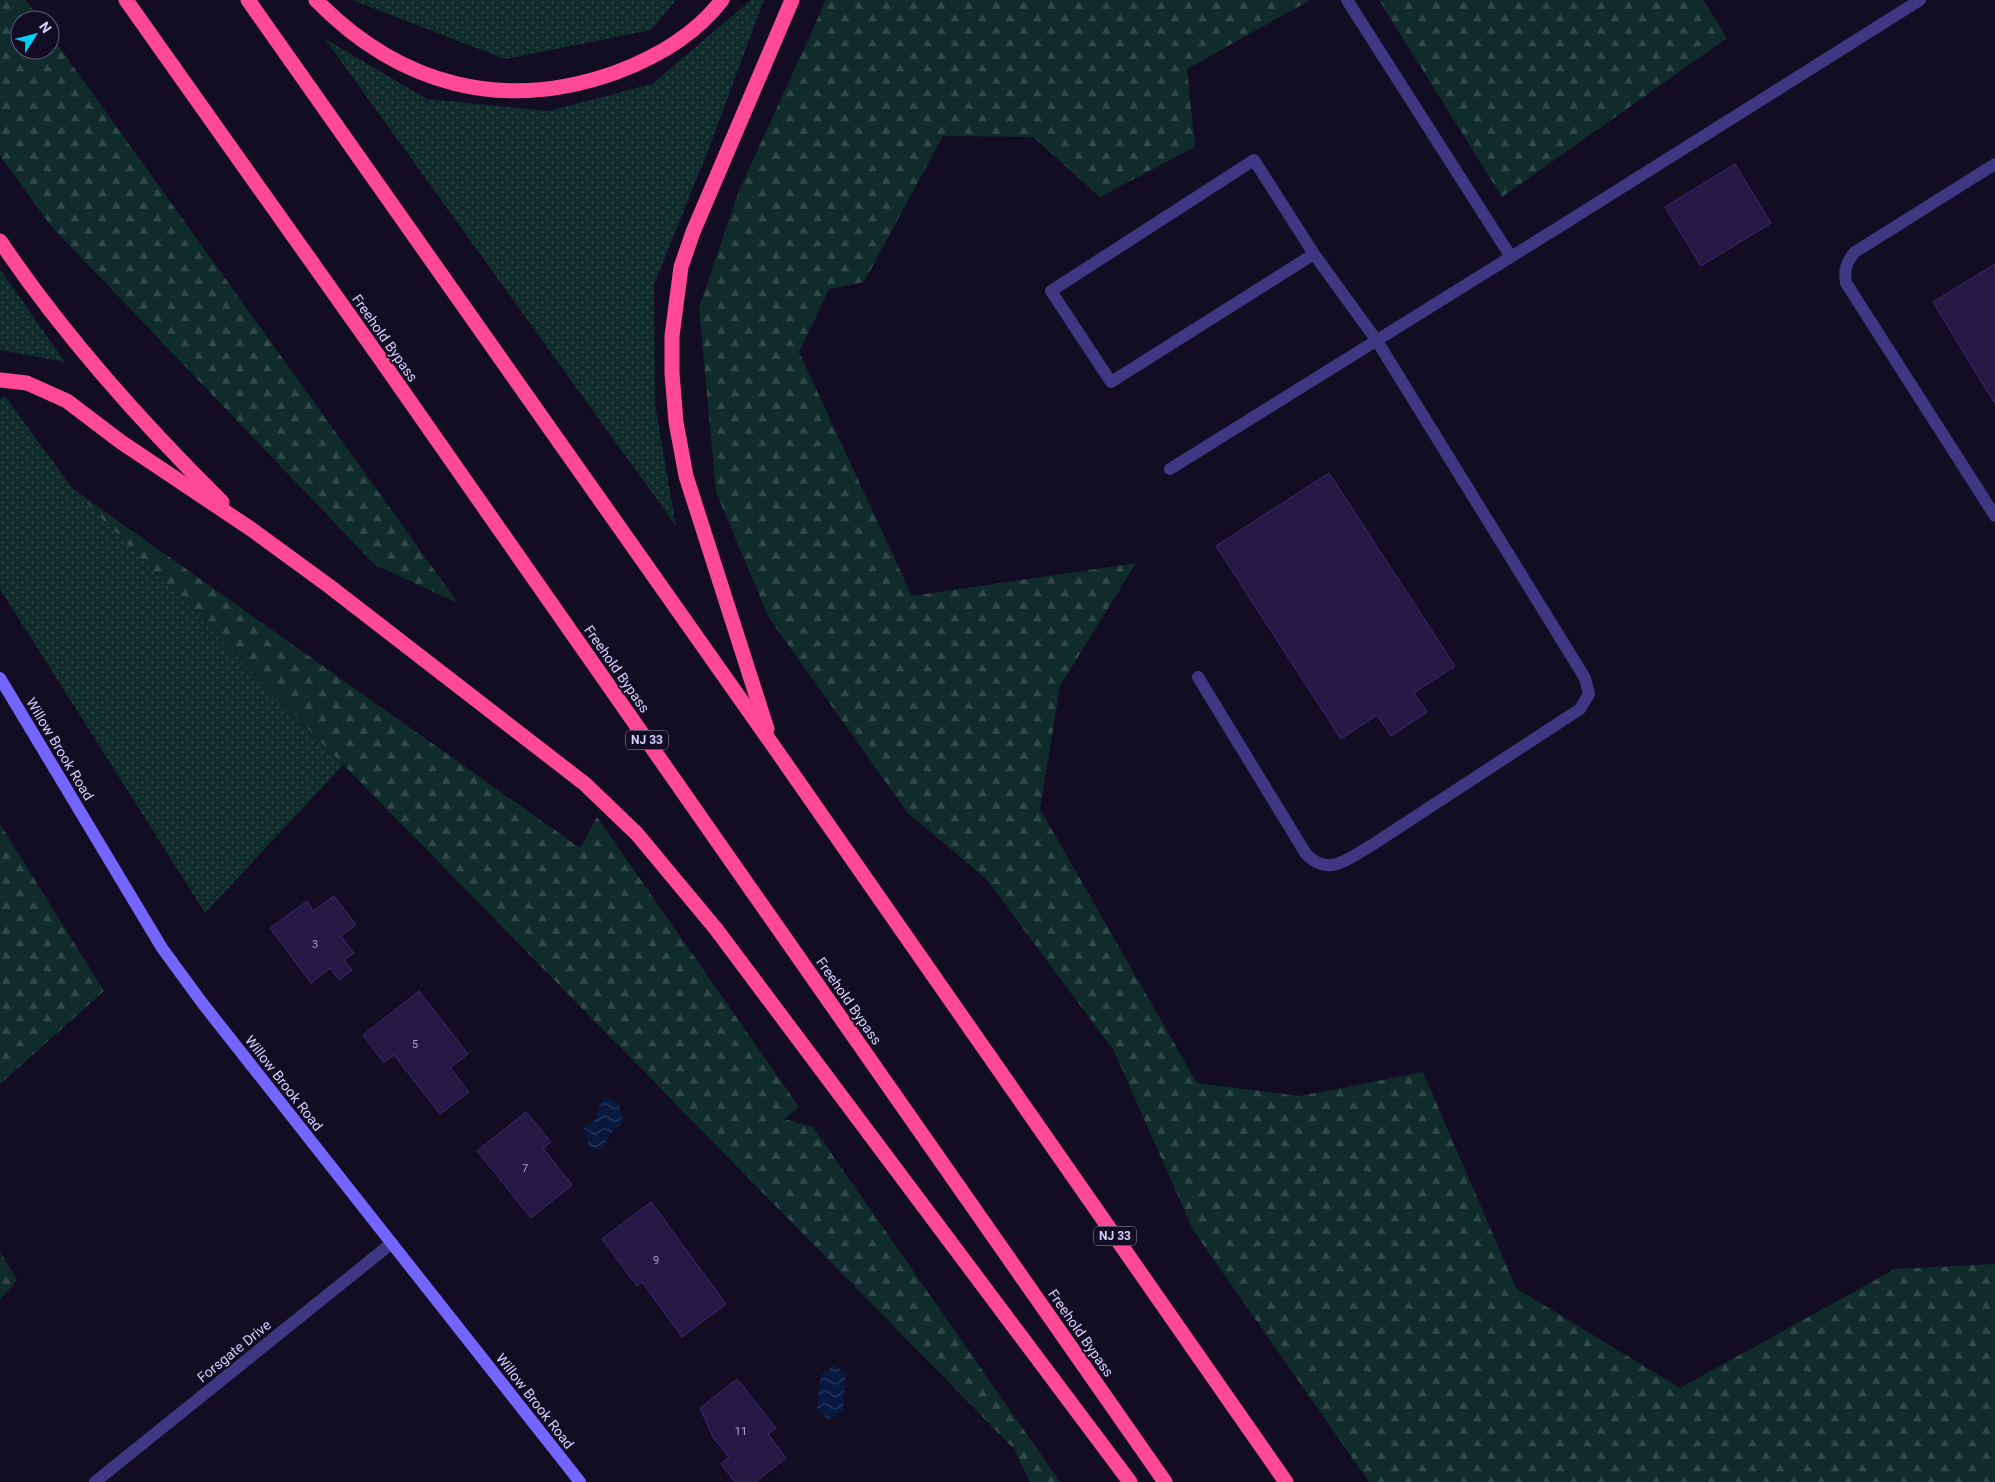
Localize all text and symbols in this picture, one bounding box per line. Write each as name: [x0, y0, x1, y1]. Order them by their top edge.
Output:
north arrow: [10, 10, 60, 60]
text: N: [36, 19, 55, 36]
street label: Freehold Bypass: [349, 291, 421, 385]
street label: Freehold Bypass: [581, 622, 653, 716]
street label: Willow Brook Road: [23, 695, 97, 803]
road number: NJ 33: [626, 730, 668, 750]
house number: 3: [312, 938, 318, 951]
street label: Freehold Bypass: [813, 954, 885, 1048]
street label: Willow Brook Road: [242, 1032, 326, 1134]
house number: 5: [412, 1038, 418, 1051]
house number: 7: [522, 1162, 528, 1175]
road number: NJ 33: [1094, 1226, 1136, 1246]
house number: 9: [653, 1254, 659, 1267]
street label: Freehold Bypass: [1045, 1286, 1117, 1380]
street label: Forsgate Drive: [194, 1316, 274, 1386]
street label: Willow Brook Road: [493, 1350, 577, 1452]
house number: 11: [735, 1425, 747, 1438]

